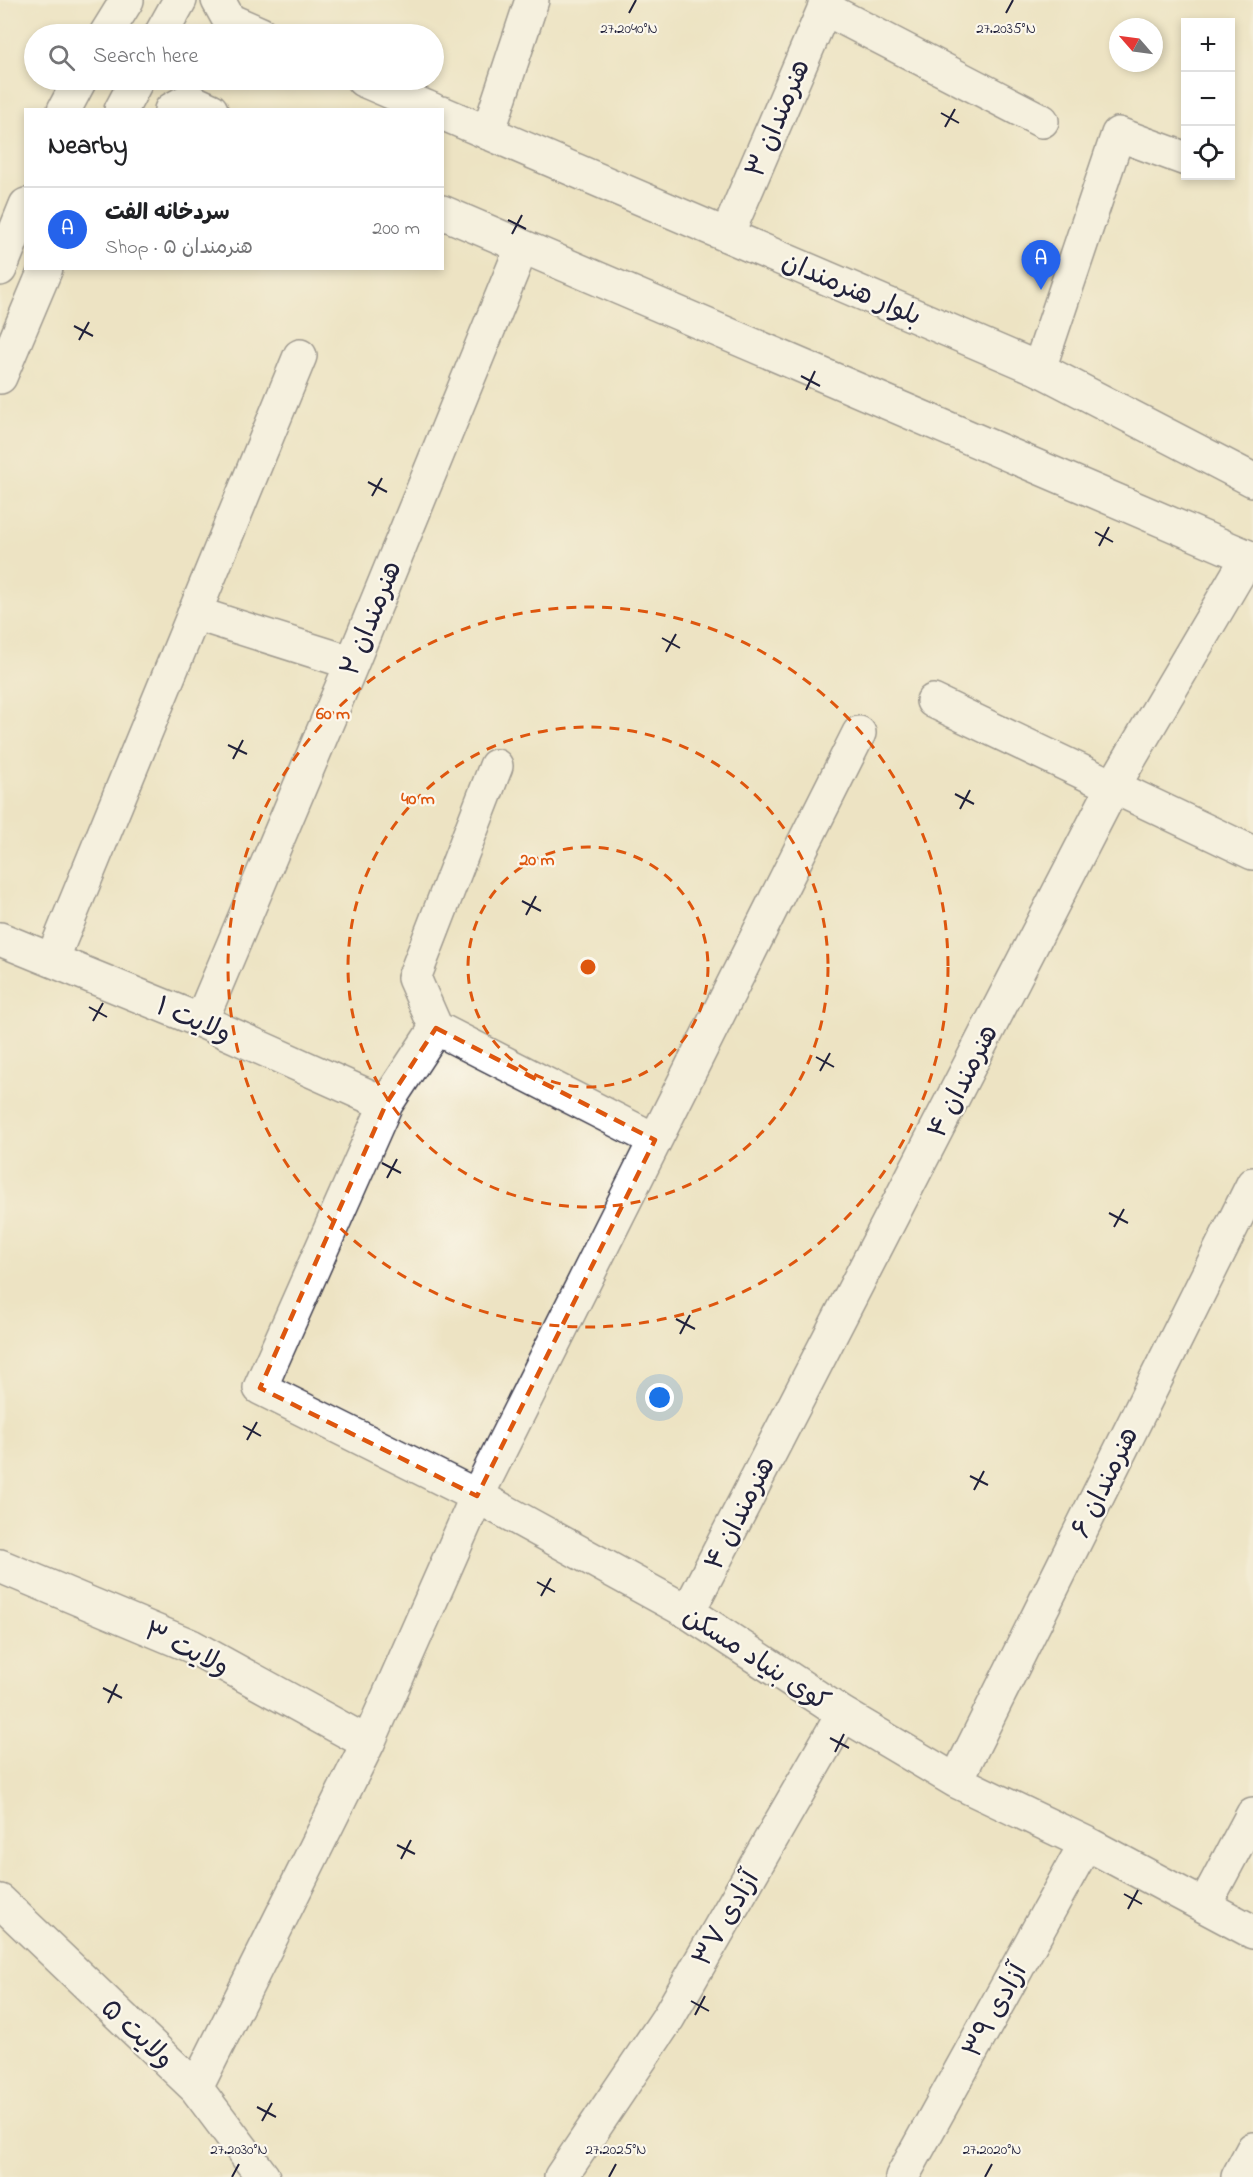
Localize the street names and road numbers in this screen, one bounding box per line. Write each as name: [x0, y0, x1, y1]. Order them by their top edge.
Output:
street label: هنرمندان ۳: [737, 54, 822, 184]
street label: بلوار هنرمندان: [775, 243, 927, 337]
street label: هنرمندان ۲: [332, 556, 413, 682]
street label: ولایت ۱: [149, 988, 237, 1055]
street label: هنرمندان ۴: [919, 1018, 1010, 1146]
street label: هنرمندان ۶: [1063, 1421, 1150, 1545]
street label: هنرمندان ۴: [696, 1450, 787, 1578]
street label: کوی بنیاد مسکن: [675, 1598, 837, 1722]
street label: ولایت ۳: [136, 1613, 235, 1688]
street label: آزادی ۳۷: [684, 1863, 771, 1974]
street label: آزادی ۳۹: [954, 1956, 1039, 2066]
street label: ولایت ۵: [91, 1991, 182, 2079]

